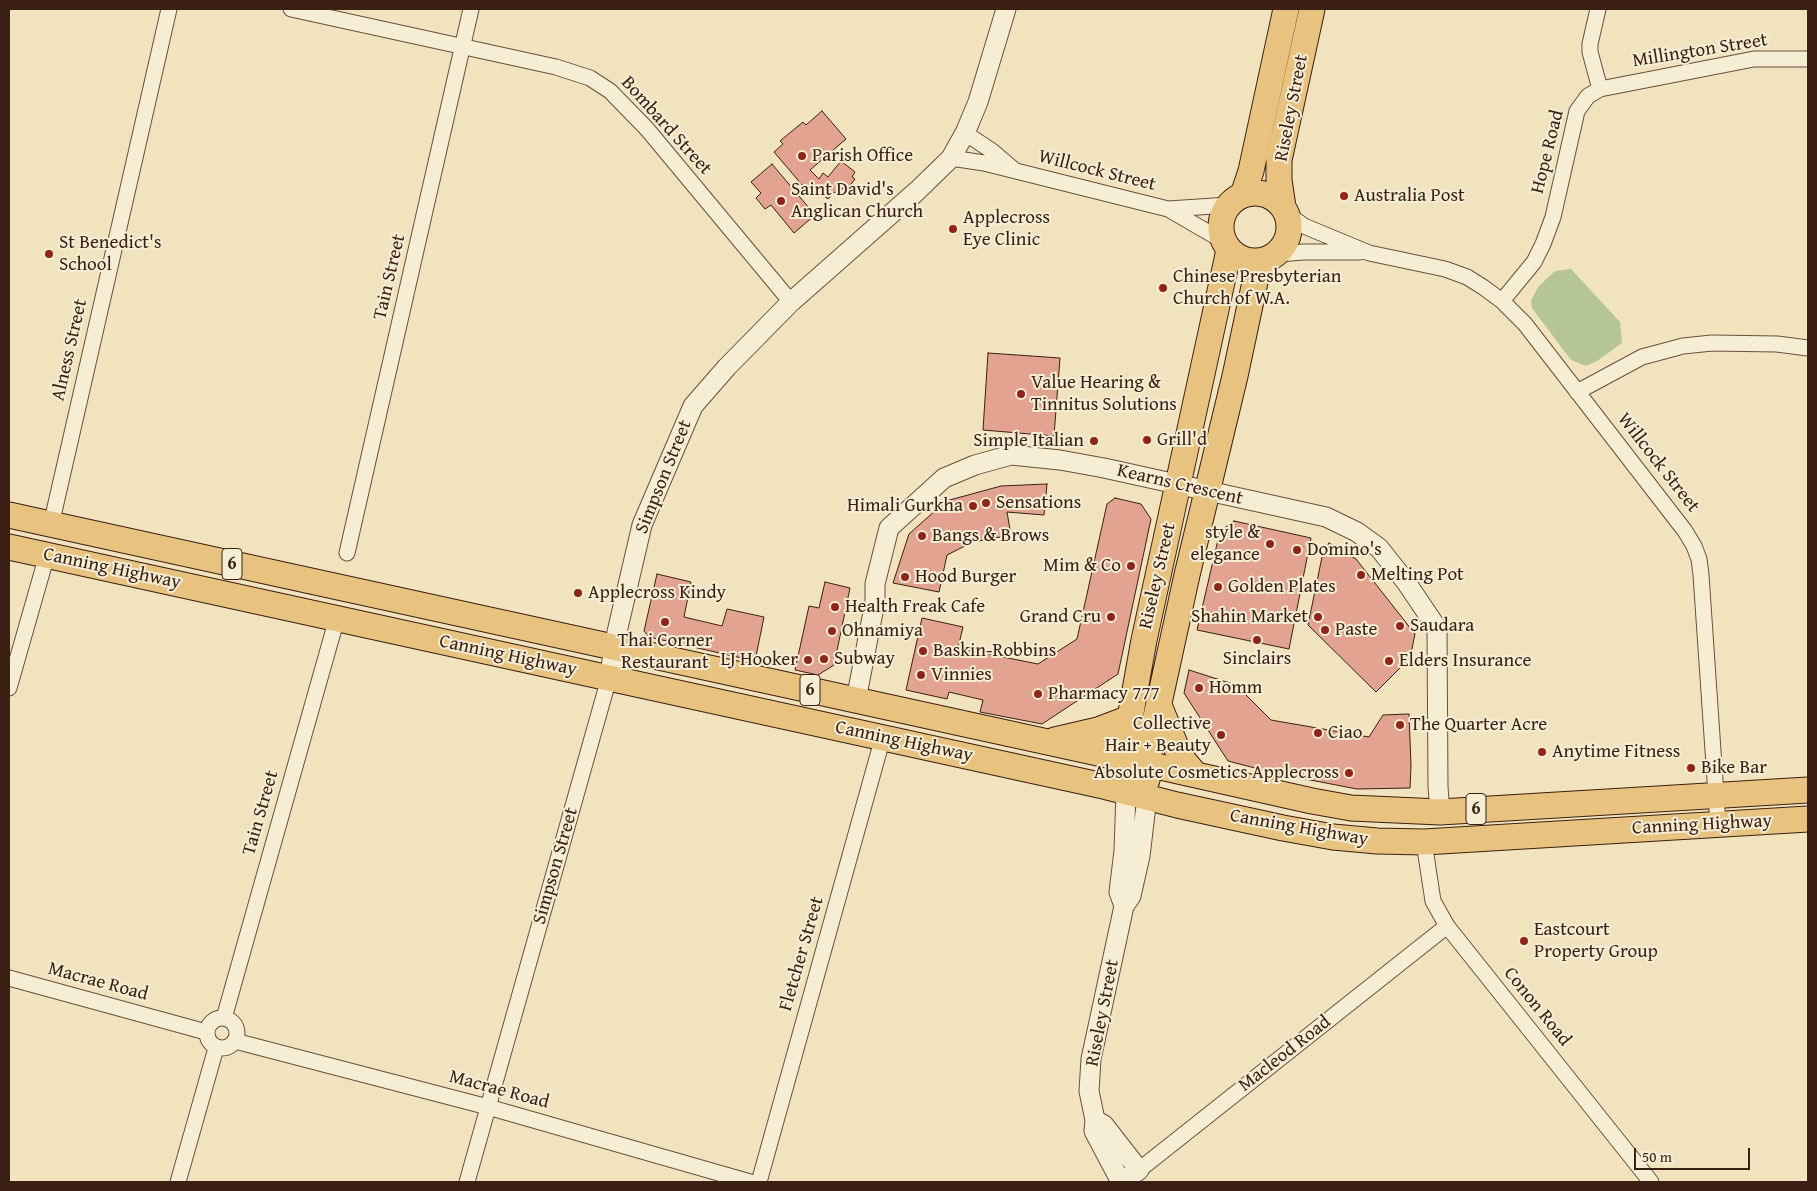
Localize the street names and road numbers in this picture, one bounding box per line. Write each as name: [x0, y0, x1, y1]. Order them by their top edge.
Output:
street label: Millington Street: [1631, 29, 1769, 73]
street label: Riseley Street: [1270, 52, 1314, 164]
street label: Bombard Street: [616, 72, 716, 180]
street label: Hope Road: [1527, 108, 1569, 196]
street label: Willcock Street: [1036, 145, 1158, 197]
street label: Tain Street: [369, 232, 411, 322]
street label: Alness Street: [47, 297, 93, 403]
street label: Willcock Street: [1612, 409, 1704, 517]
street label: Simpson Street: [631, 417, 697, 537]
street label: Kearns Crescent: [1115, 459, 1245, 511]
street label: Riseley Street: [1135, 520, 1181, 632]
street label: Canning Highway: [41, 543, 183, 595]
road number: 6: [222, 548, 242, 580]
street label: Canning Highway: [437, 630, 579, 682]
road number: 6: [800, 674, 820, 706]
street label: Canning Highway: [833, 716, 975, 768]
street label: Tain Street: [238, 768, 284, 858]
road number: 6: [1466, 794, 1486, 824]
street label: Simpson Street: [528, 805, 584, 927]
street label: Canning Highway: [1228, 805, 1370, 851]
street label: Canning Highway: [1632, 810, 1772, 840]
street label: Fletcher Street: [775, 894, 829, 1014]
street label: Riseley Street: [1081, 957, 1125, 1069]
street label: Macrae Road: [46, 958, 150, 1006]
street label: Conon Road: [1498, 963, 1576, 1051]
street label: Macleod Road: [1234, 1011, 1336, 1097]
street label: Macrae Road: [447, 1066, 551, 1114]

